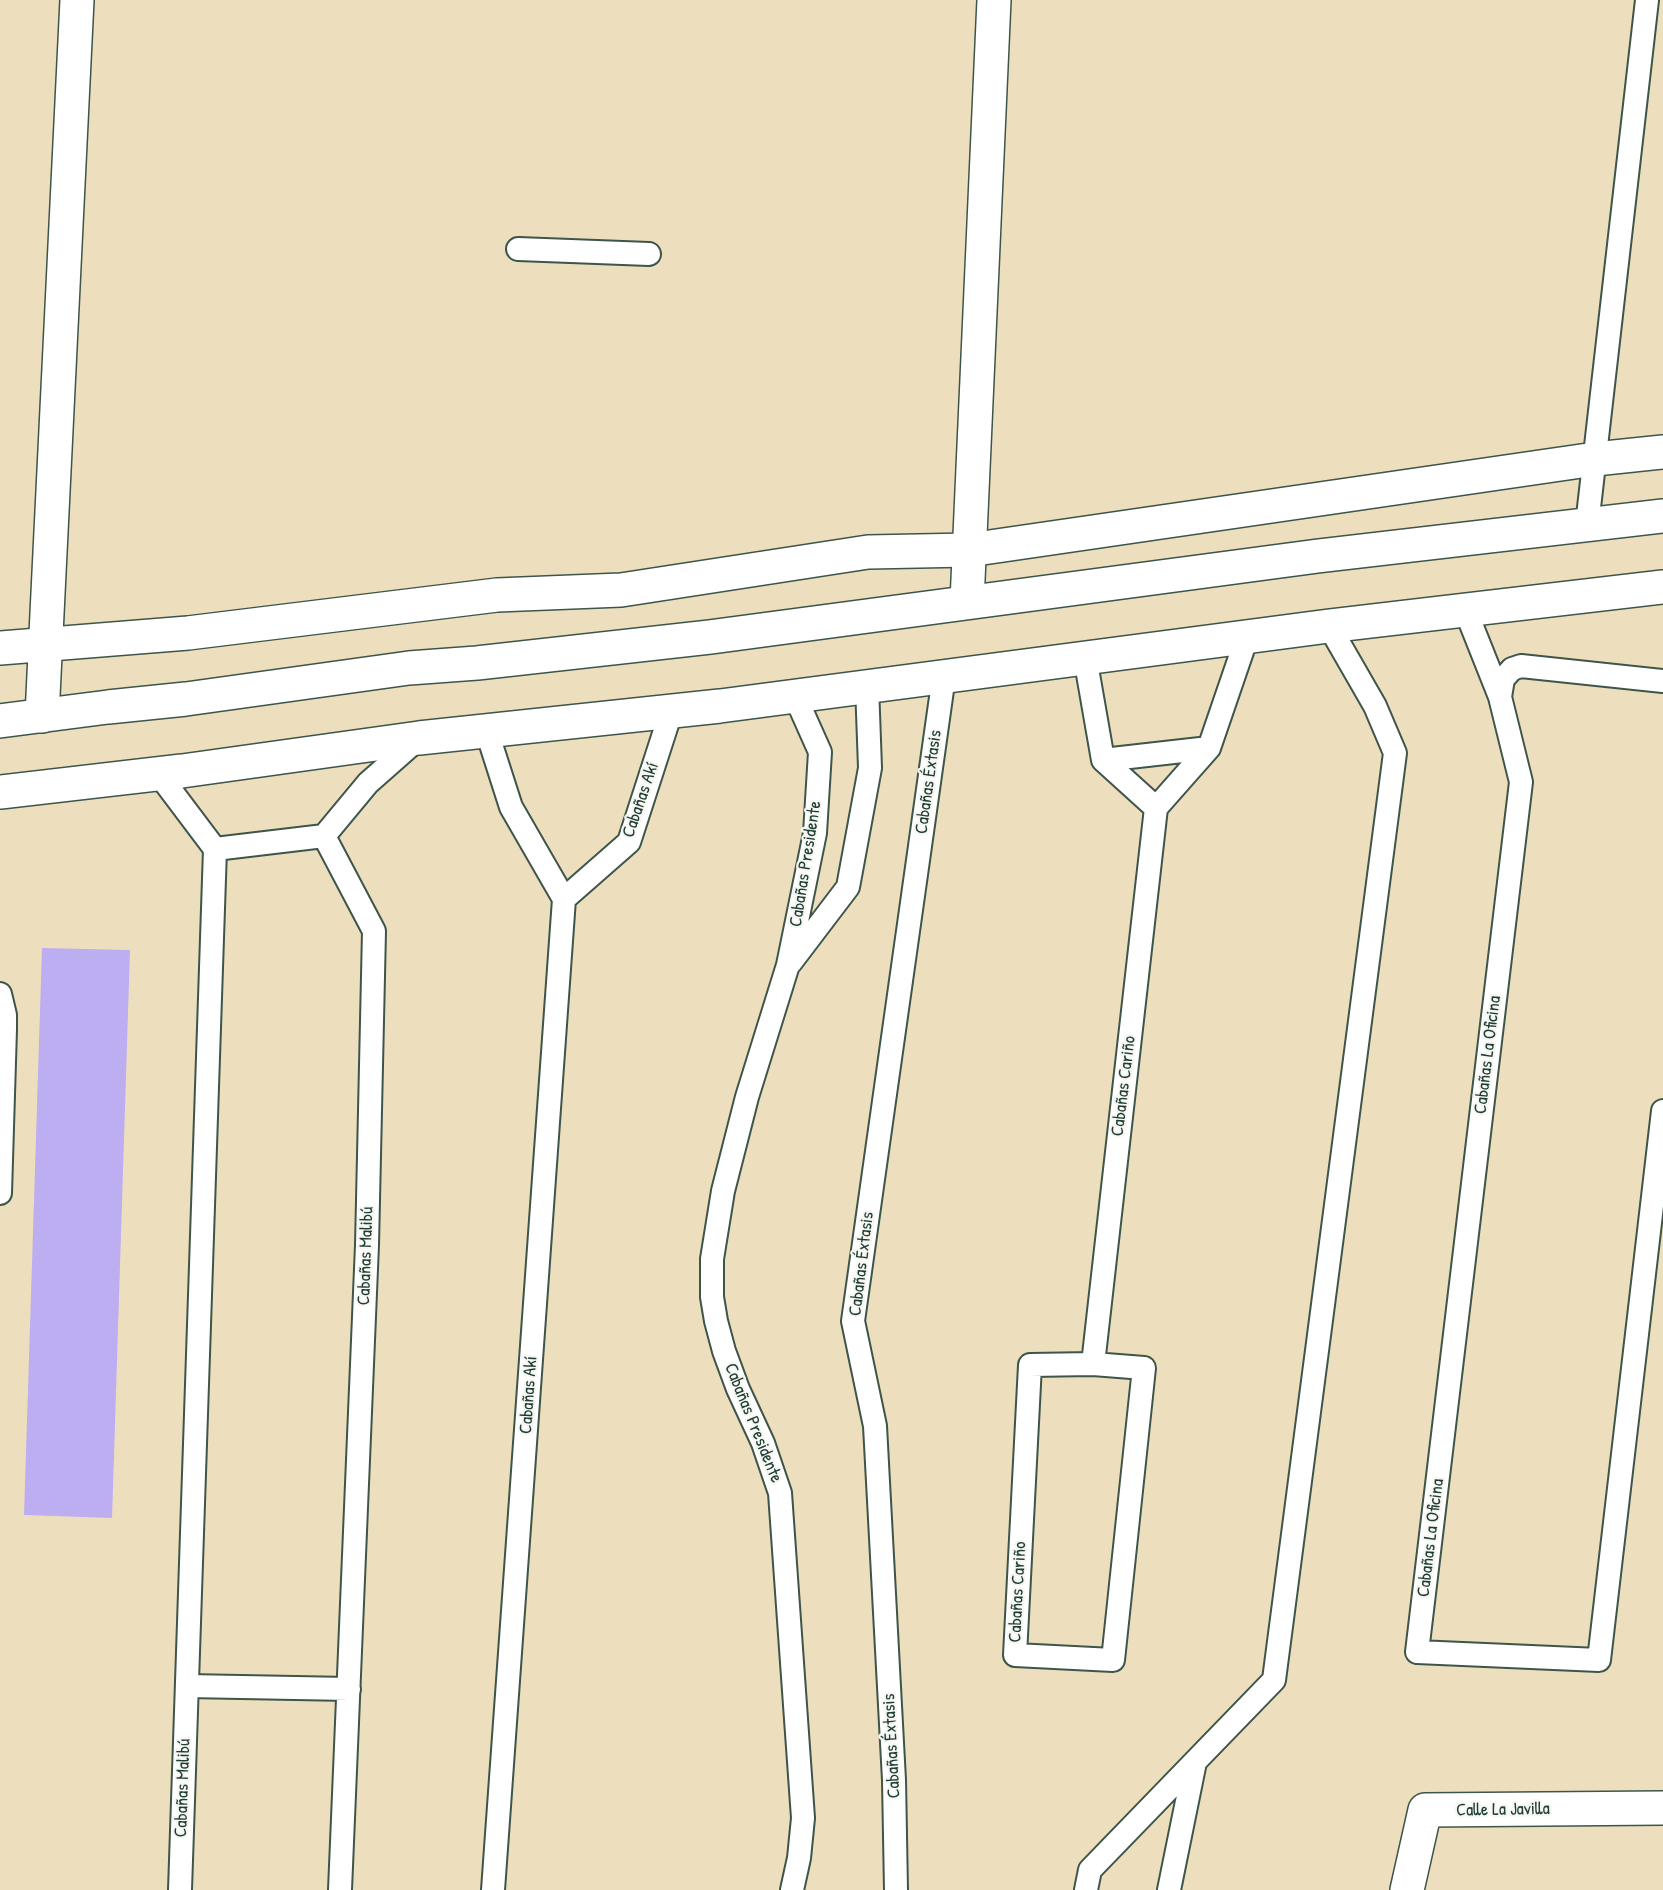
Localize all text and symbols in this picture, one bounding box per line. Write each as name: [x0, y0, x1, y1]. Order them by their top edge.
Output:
street label: Cabañas Éxtasis: [911, 729, 947, 835]
street label: Cabañas Akí: [618, 760, 664, 840]
street label: Cabañas Presidente: [785, 800, 827, 928]
street label: Cabañas La Oficina: [1470, 995, 1506, 1115]
street label: Cabañas Cariño: [1107, 1035, 1141, 1137]
street label: Cabañas Malibú: [353, 1206, 379, 1306]
street label: Cabañas Éxtasis: [845, 1211, 879, 1317]
street label: Cabañas Akí: [516, 1355, 542, 1435]
street label: Cabañas Presidente: [719, 1360, 787, 1486]
street label: Cabañas La Oficina: [1413, 1478, 1449, 1598]
street label: Cabañas Cariño: [1005, 1541, 1031, 1643]
street label: Cabañas Éxtasis: [878, 1693, 906, 1799]
street label: Cabañas Malibú: [170, 1738, 196, 1838]
street label: Calle La Javilla: [1456, 1798, 1550, 1822]

